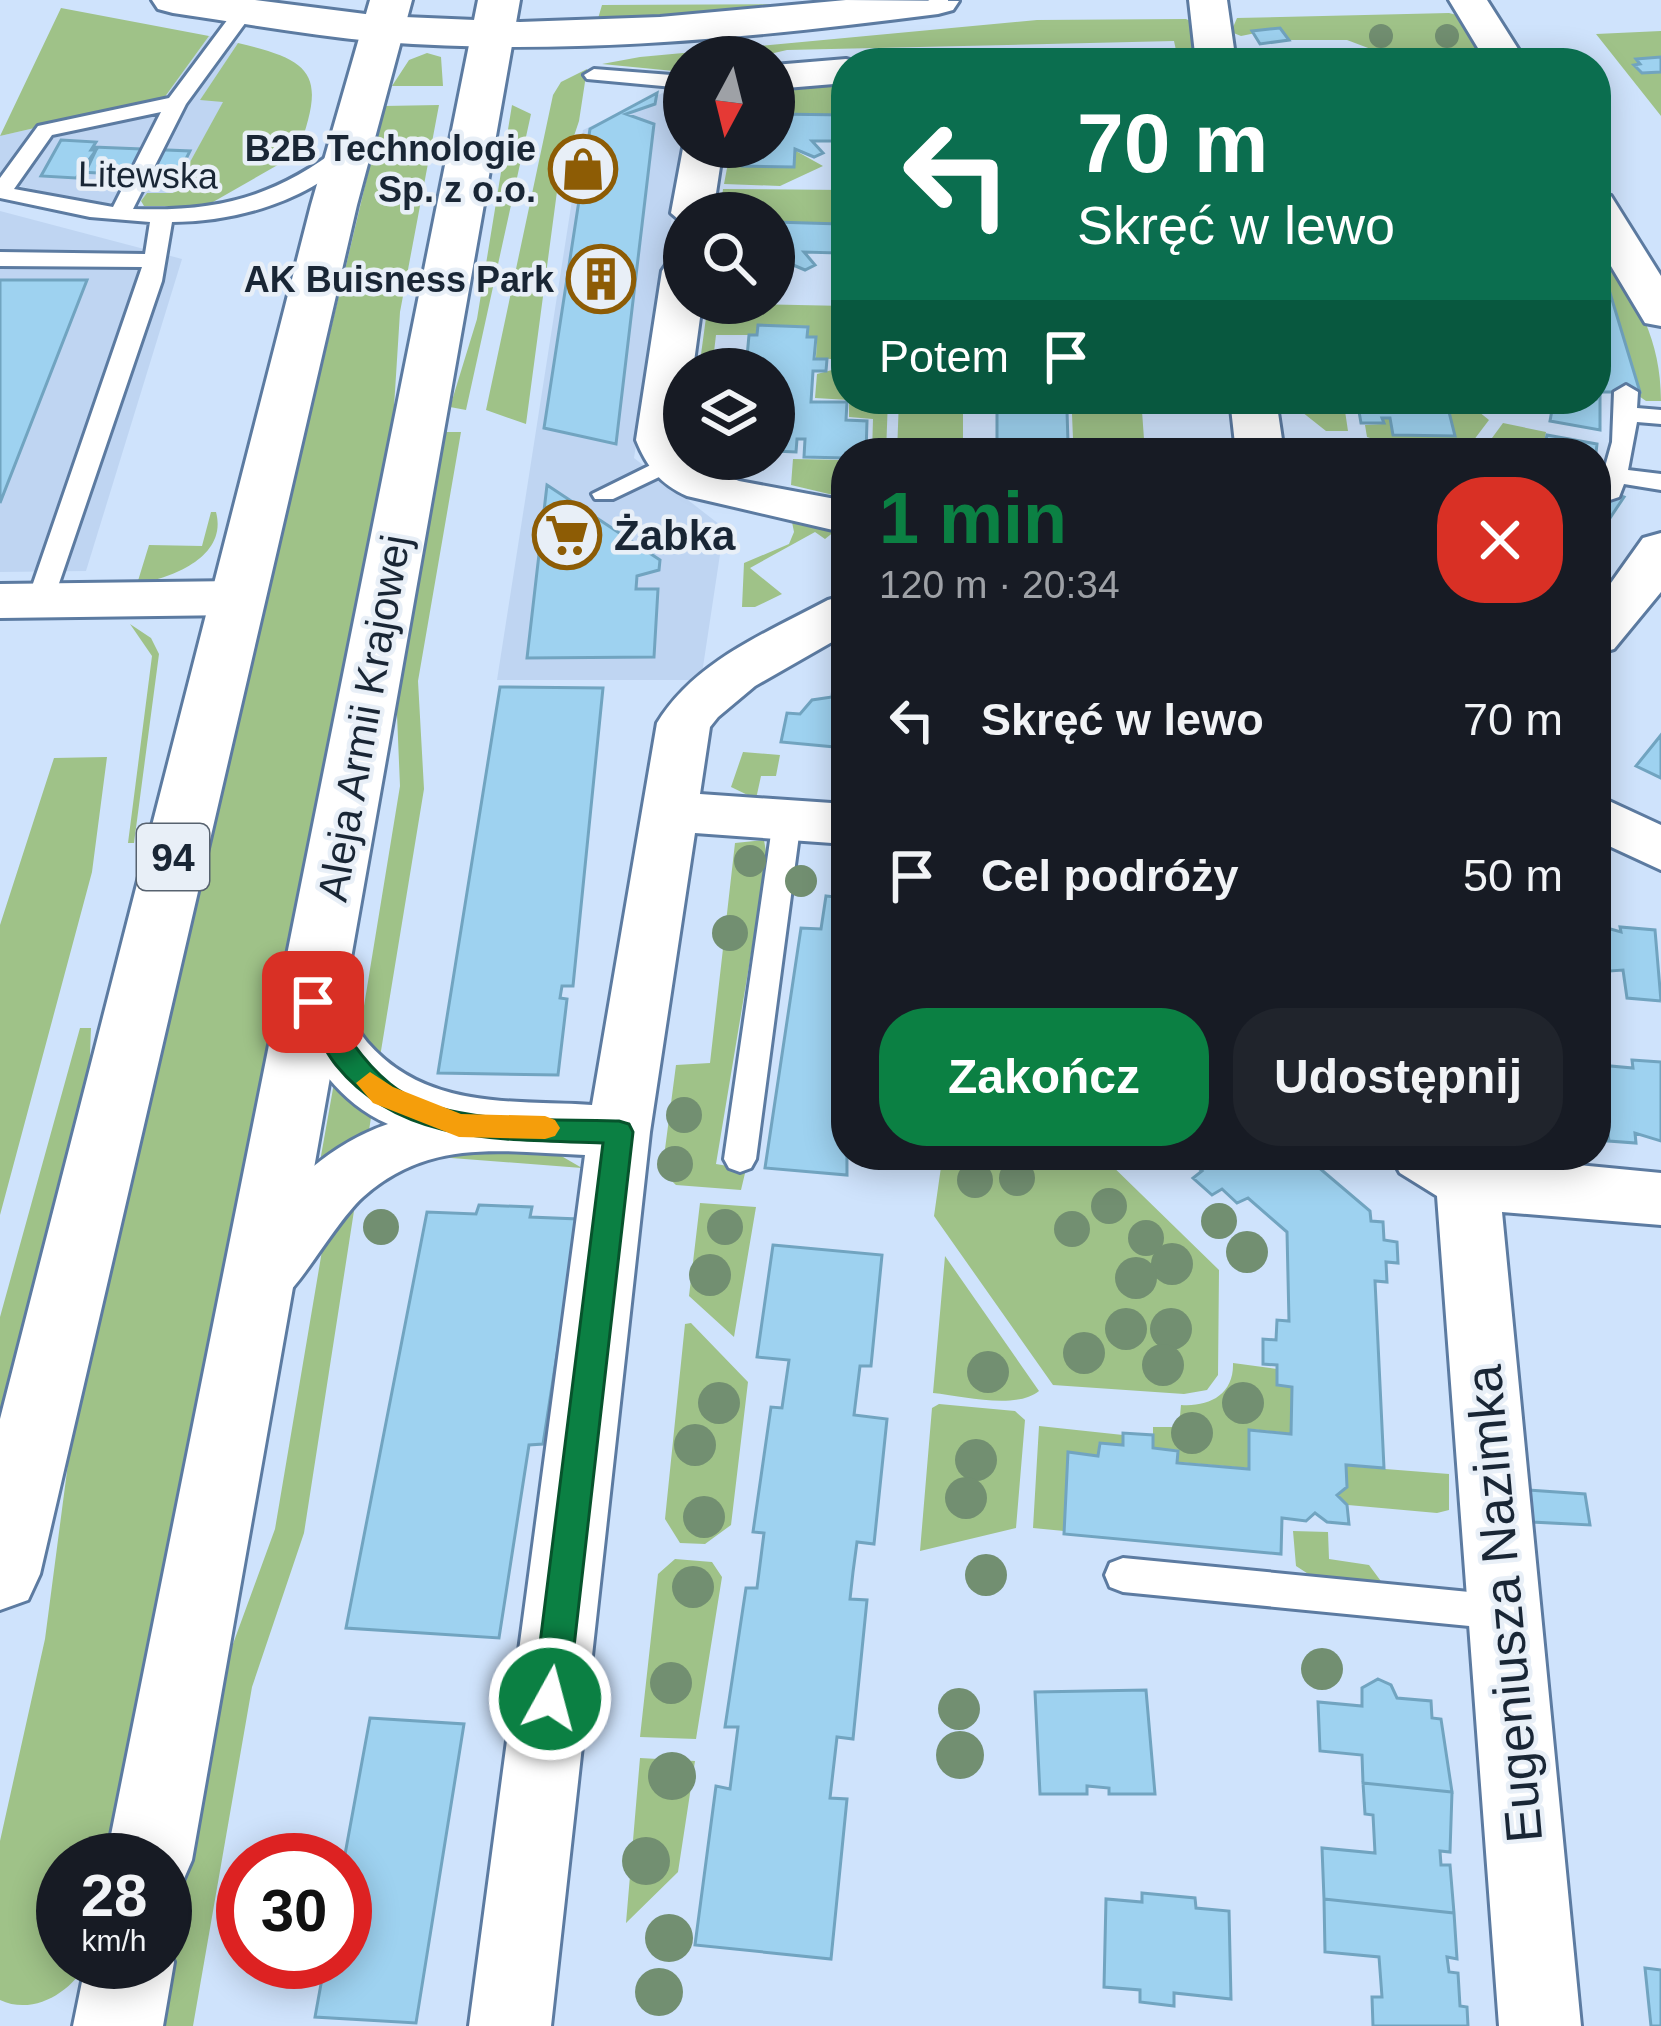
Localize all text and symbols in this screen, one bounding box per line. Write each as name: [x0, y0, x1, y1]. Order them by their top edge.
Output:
north arrow: [663, 36, 795, 168]
map controls: [663, 36, 795, 480]
icon: left: [879, 96, 1035, 252]
text: 70 m: [1077, 96, 1268, 190]
place label: B2B Technologie Sp. z o.o.: [245, 128, 536, 210]
shop icon: B2B Technologie Sp. z o.o.: [548, 134, 618, 204]
street label: Litewska: [78, 153, 219, 197]
button: search: [663, 192, 795, 324]
text: Skręć w lewo: [1077, 195, 1395, 255]
building icon: AK Buisness Park: [566, 244, 636, 314]
place label: AK Buisness Park: [244, 259, 555, 300]
icon: arrive: [1033, 324, 1099, 390]
text: Potem: [879, 331, 1009, 382]
button: layers: [663, 348, 795, 480]
button: close: [1437, 477, 1563, 603]
text: 1 min: [879, 478, 1067, 558]
supermarket icon: Żabka: [532, 500, 602, 570]
place label: Żabka: [614, 512, 736, 559]
street label: Aleja Armii Krajowej: [309, 531, 419, 905]
text: 120 m · 20:34: [879, 563, 1120, 606]
icon: left: [879, 687, 945, 753]
text: Skręć w lewo: [981, 694, 1264, 745]
text: 70 m: [1463, 694, 1563, 745]
road number: 94: [137, 824, 209, 890]
icon: arrive: [879, 843, 945, 909]
text: Cel podróży: [981, 850, 1239, 901]
text: 50 m: [1463, 850, 1563, 901]
pin: [262, 951, 364, 1053]
icon: arrive: [280, 969, 346, 1035]
button: Zakończ: [879, 1008, 1209, 1146]
button: Udostępnij: [1233, 1008, 1563, 1146]
street label: Eugeniusza Nazimka: [1455, 1362, 1553, 1845]
position arrow: [487, 1636, 613, 1762]
speed limit sign: 30: [216, 1833, 372, 1989]
text: 28: [81, 1862, 147, 1929]
text: km/h: [81, 1924, 147, 1957]

